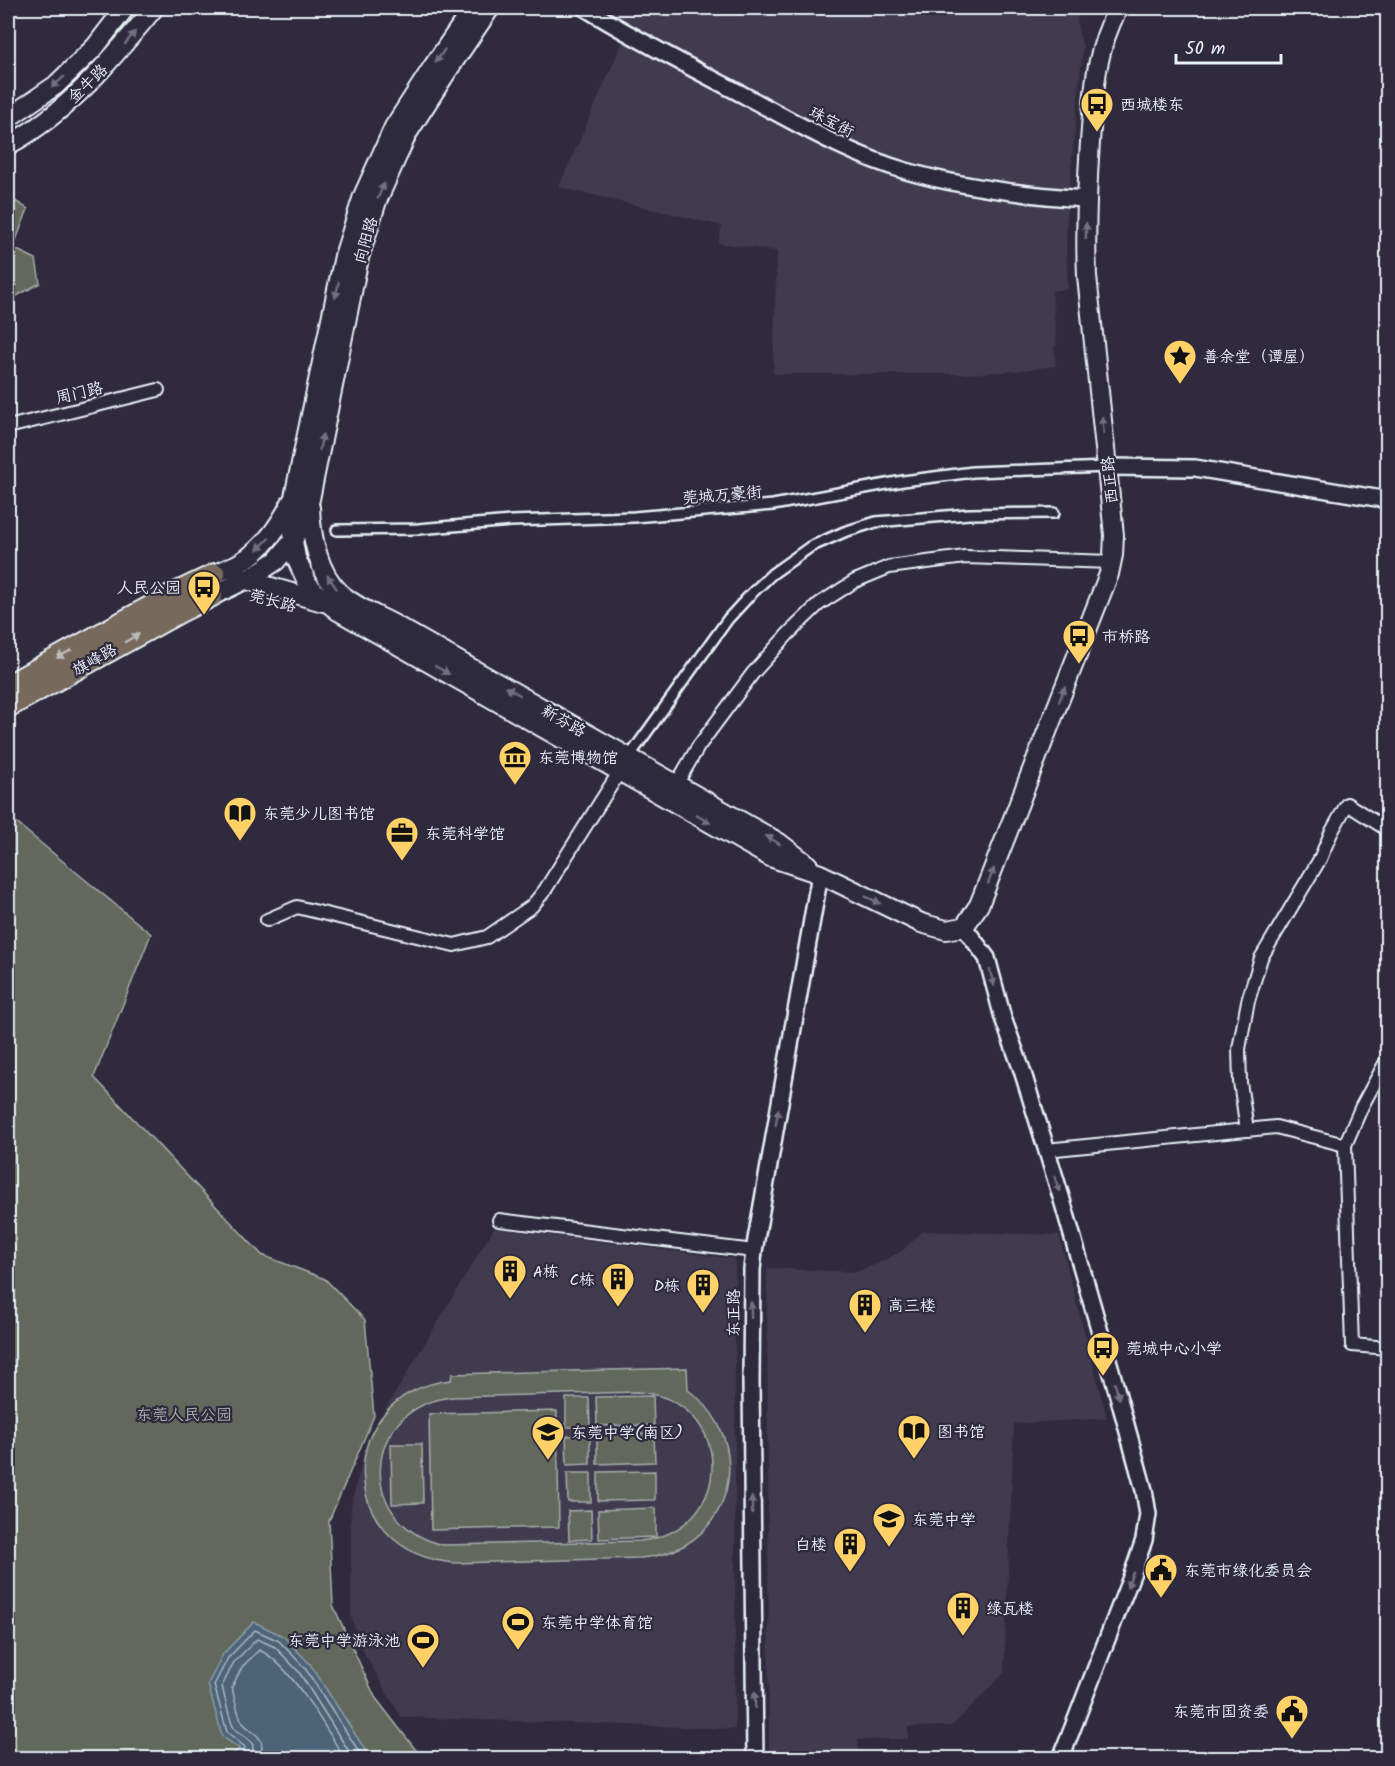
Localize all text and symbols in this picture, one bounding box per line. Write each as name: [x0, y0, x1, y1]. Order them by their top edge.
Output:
scale bar: [1176, 27, 1281, 65]
one-way arrow: [123, 30, 135, 45]
text: 50 m: [1185, 35, 1225, 64]
one-way arrow: [434, 47, 446, 63]
street label: 金牛路: [62, 58, 114, 110]
one-way arrow: [51, 75, 66, 88]
bus stop icon: 西城楼东: [1079, 86, 1115, 133]
place label: 西城楼东: [1120, 93, 1184, 118]
street label: 珠宝街: [804, 100, 858, 145]
one-way arrow: [377, 182, 386, 200]
street label: 向阳路: [348, 214, 385, 267]
one-way arrow: [1081, 221, 1091, 240]
one-way arrow: [332, 280, 341, 299]
place icon: 善余堂（谭屋）: [1162, 338, 1198, 385]
place label: 善余堂（谭屋）: [1203, 345, 1315, 370]
street label: 周门路: [53, 376, 106, 411]
one-way arrow: [1098, 415, 1108, 434]
one-way arrow: [317, 432, 326, 451]
street label: 西正路: [1096, 455, 1125, 505]
street label: 莞城万豪街: [681, 480, 763, 511]
one-way arrow: [256, 536, 270, 550]
bus stop icon: 人民公园: [186, 569, 222, 616]
one-way arrow: [326, 575, 338, 591]
place label: 人民公园: [117, 576, 181, 601]
street label: 莞长路: [246, 583, 299, 620]
bus stop icon: 市桥路: [1061, 618, 1097, 665]
place label: 市桥路: [1102, 625, 1150, 650]
one-way arrow: [124, 633, 141, 643]
street label: 旗峰路: [68, 638, 122, 683]
one-way arrow: [55, 649, 72, 659]
one-way arrow: [434, 665, 450, 676]
one-way arrow: [1058, 685, 1067, 703]
one-way arrow: [504, 686, 521, 696]
street label: 新芬路: [536, 698, 590, 744]
museum icon: 东莞博物馆: [497, 739, 533, 786]
place label: 东莞博物馆: [538, 746, 618, 771]
library icon: 东莞少儿图书馆: [222, 795, 258, 842]
place label: 东莞少儿图书馆: [263, 802, 375, 827]
one-way arrow: [695, 814, 712, 824]
office icon: 东莞科学馆: [384, 815, 420, 862]
place label: 东莞科学馆: [425, 822, 505, 847]
one-way arrow: [765, 834, 781, 845]
one-way arrow: [986, 866, 996, 884]
one-way arrow: [864, 894, 882, 904]
one-way arrow: [988, 969, 997, 987]
one-way arrow: [773, 1108, 782, 1127]
one-way arrow: [1053, 1175, 1062, 1193]
building icon: A栋: [492, 1253, 528, 1300]
place label: A栋: [533, 1260, 559, 1285]
building icon: C栋: [600, 1261, 636, 1308]
building icon: D栋: [685, 1267, 721, 1314]
place label: C栋: [569, 1268, 595, 1293]
place label: D栋: [654, 1274, 680, 1299]
building icon: 高三楼: [847, 1287, 883, 1334]
street label: 东正路: [722, 1289, 747, 1337]
place label: 高三楼: [888, 1294, 936, 1319]
one-way arrow: [747, 1301, 756, 1320]
bus stop icon: 莞城中心小学: [1085, 1330, 1121, 1377]
place label: 莞城中心小学: [1126, 1337, 1222, 1362]
one-way arrow: [1113, 1382, 1122, 1400]
park label: 东莞人民公园: [136, 1403, 232, 1428]
library icon: 图书馆: [896, 1413, 932, 1460]
school or university icon: 东莞中学(南区): [530, 1414, 566, 1461]
place label: 图书馆: [937, 1420, 985, 1445]
place label: 东莞中学(南区): [571, 1421, 683, 1446]
one-way arrow: [747, 1496, 757, 1515]
school or university icon: 东莞中学: [871, 1501, 907, 1548]
place label: 东莞中学: [912, 1508, 976, 1533]
building icon: 白楼: [832, 1526, 868, 1573]
place label: 白楼: [795, 1533, 827, 1558]
public building icon: 东莞市绿化委员会: [1143, 1552, 1179, 1599]
place label: 东莞市绿化委员会: [1184, 1559, 1312, 1584]
one-way arrow: [1125, 1571, 1135, 1589]
building icon: 绿瓦楼: [945, 1590, 981, 1637]
place label: 绿瓦楼: [986, 1597, 1034, 1622]
sports icon: 东莞中学体育馆: [500, 1604, 536, 1651]
place label: 东莞中学体育馆: [541, 1611, 653, 1636]
sports icon: 东莞中学游泳池: [405, 1622, 441, 1669]
place label: 东莞中学游泳池: [288, 1629, 400, 1654]
one-way arrow: [750, 1691, 759, 1710]
public building icon: 东莞市国资委: [1274, 1693, 1310, 1740]
place label: 东莞市国资委: [1173, 1700, 1269, 1725]

